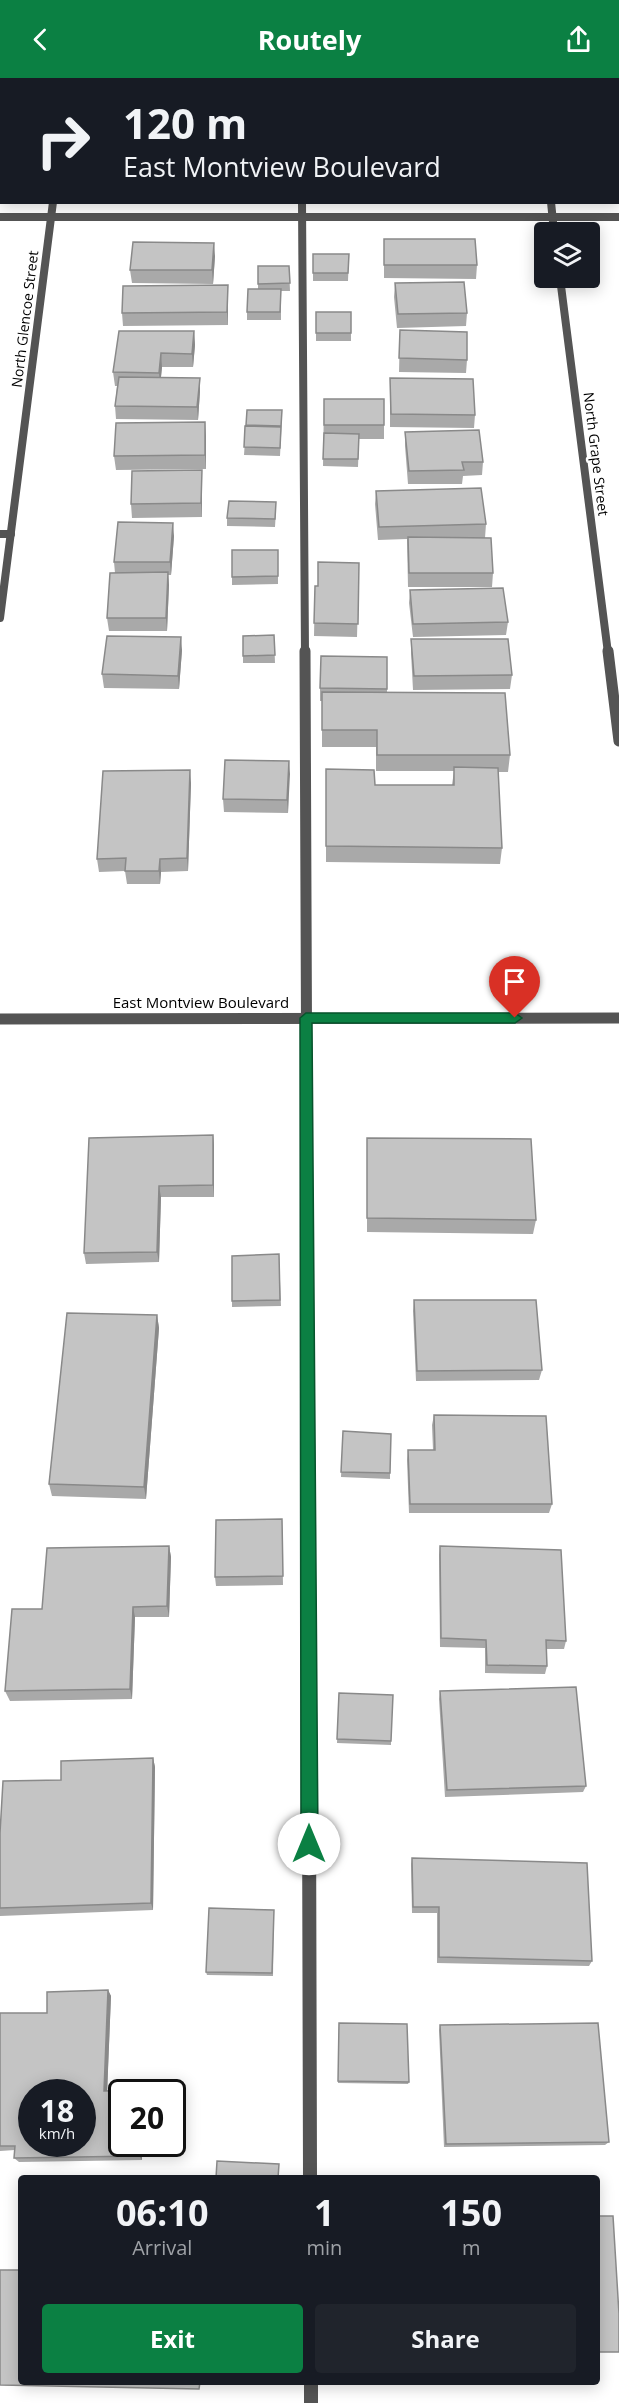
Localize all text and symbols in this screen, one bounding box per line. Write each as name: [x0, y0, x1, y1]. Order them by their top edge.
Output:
text: Routely: [258, 21, 361, 58]
icon: back: [24, 23, 57, 56]
icon: share: [562, 23, 595, 56]
text: 120 m: [123, 94, 247, 151]
icon: right: [24, 102, 102, 180]
text: East Montview Boulevard: [123, 148, 441, 185]
map controls: [534, 222, 600, 288]
button: layers: [534, 222, 600, 288]
street label: North Glencoe Street: [7, 249, 42, 388]
street label: North Grape Street: [579, 391, 614, 517]
pin: [489, 956, 540, 1018]
icon: arrive: [498, 965, 531, 998]
street label: East Montview Boulevard: [113, 992, 289, 1012]
position arrow: [277, 1812, 341, 1876]
speed limit sign: 20: [108, 2079, 186, 2157]
text: 18: [40, 2090, 74, 2131]
text: km/h: [39, 2123, 75, 2143]
text: 06:10: [116, 2188, 209, 2237]
text: 1: [314, 2188, 335, 2237]
text: 150: [440, 2188, 502, 2237]
text: Arrival: [132, 2234, 192, 2261]
text: min: [306, 2234, 342, 2261]
text: m: [462, 2234, 480, 2261]
button: Exit: [42, 2304, 303, 2373]
button: Share: [315, 2304, 576, 2373]

